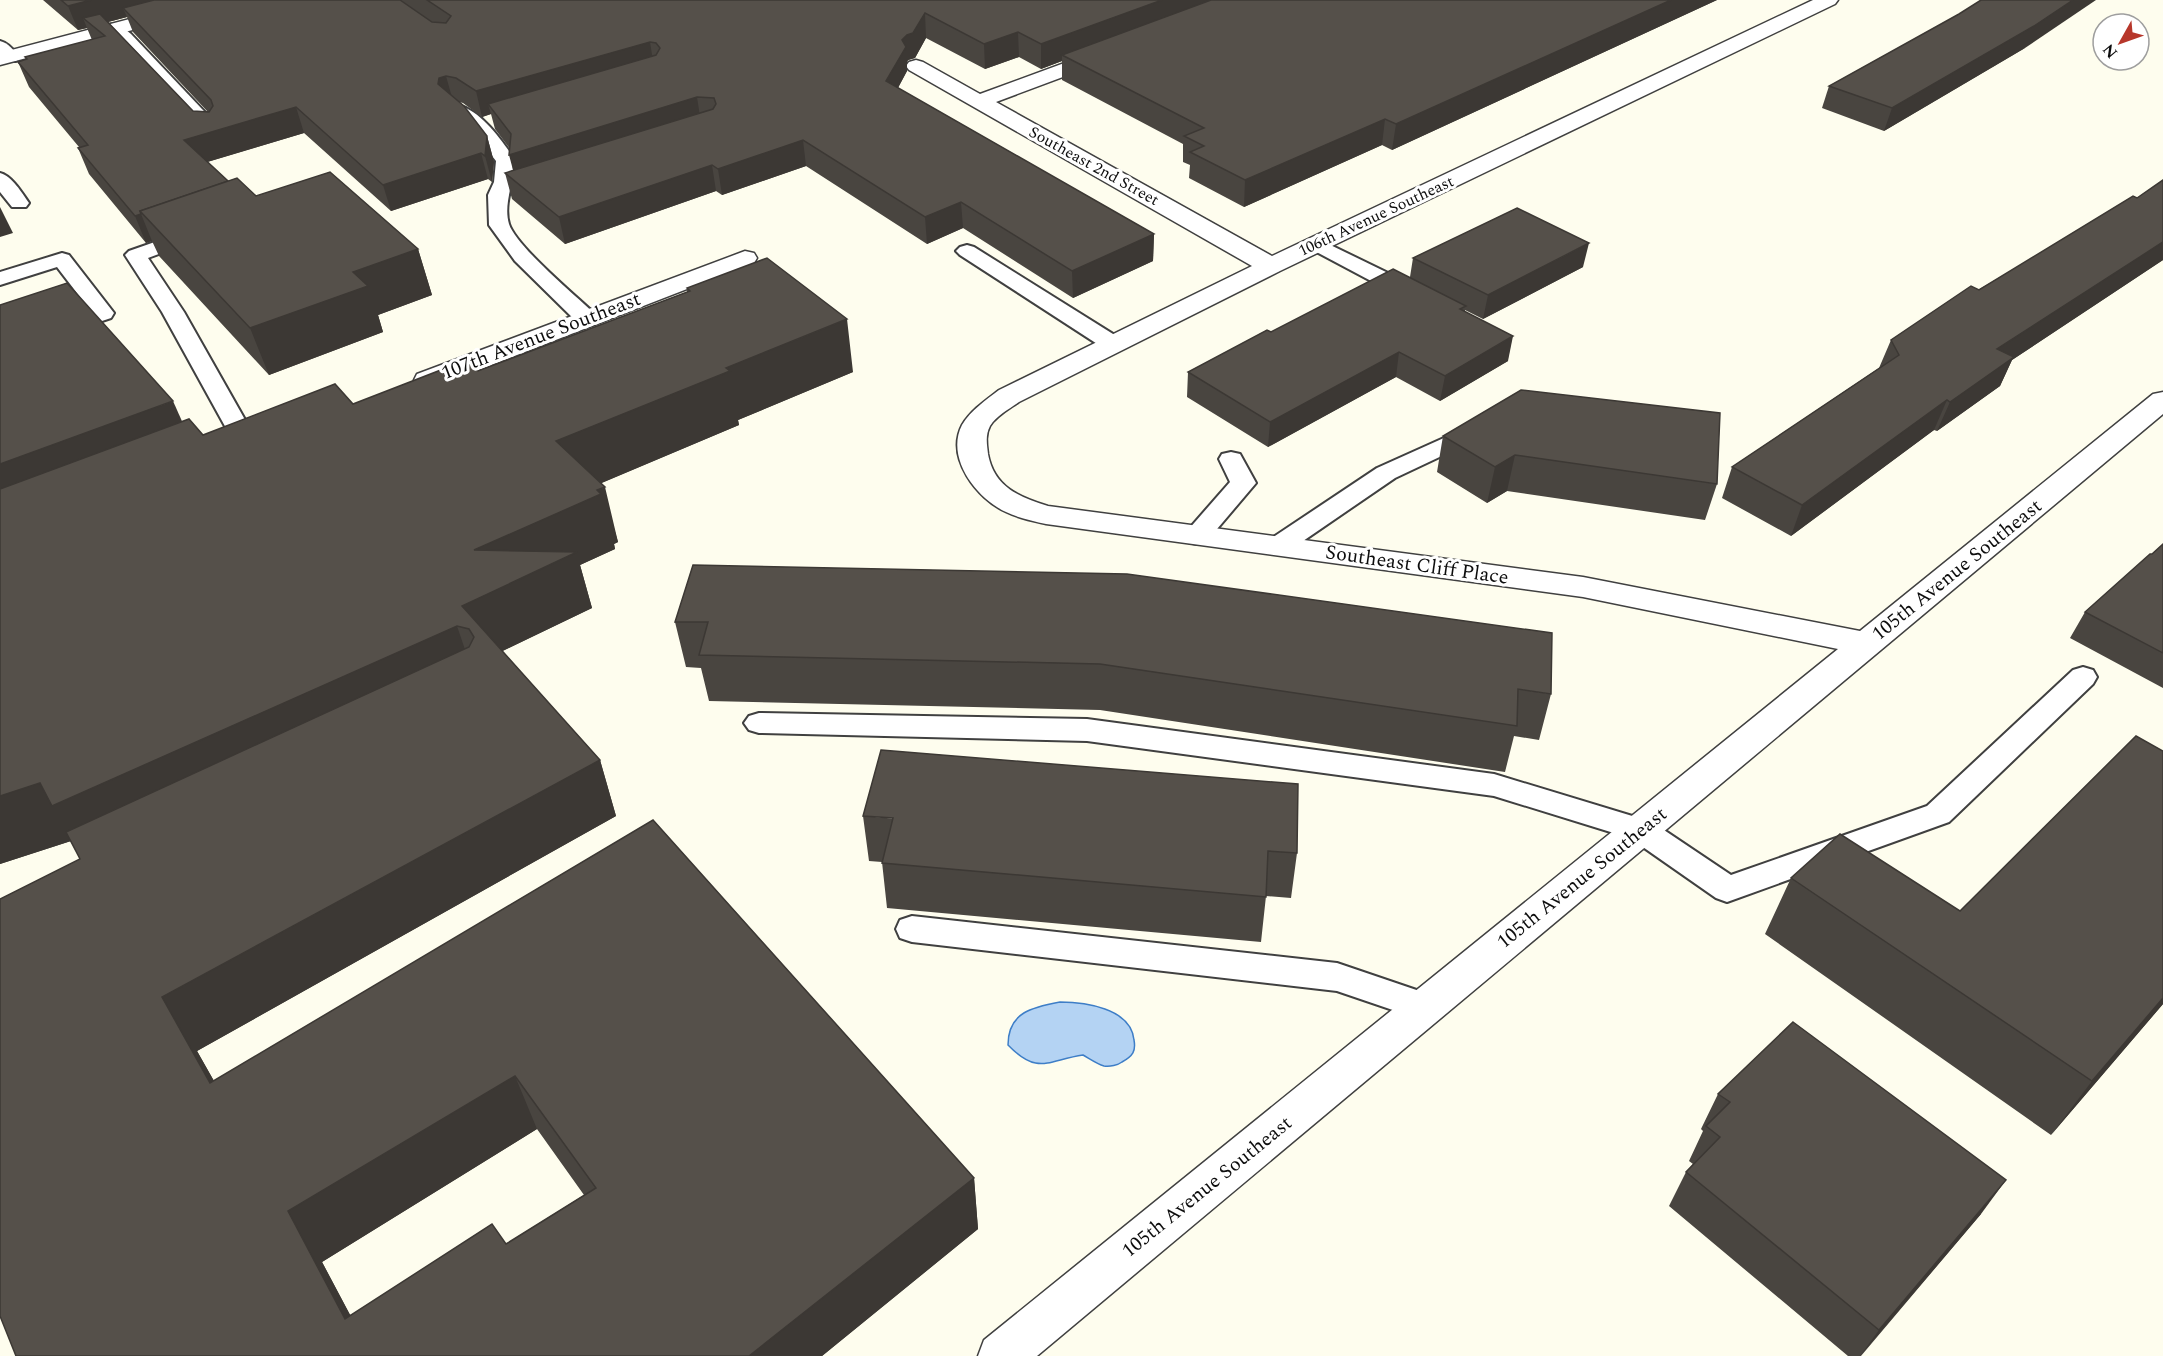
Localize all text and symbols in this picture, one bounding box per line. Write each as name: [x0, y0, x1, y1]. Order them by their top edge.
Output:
north arrow: [2091, 12, 2151, 72]
text: N: [2097, 38, 2124, 64]
street label: Southeast 2nd Street: [1024, 120, 1164, 212]
street label: 106th Avenue Southeast: [1294, 169, 1458, 263]
street label: 107th Avenue Southeast: [437, 284, 645, 388]
street label: 105th Avenue Southeast: [1865, 492, 2049, 648]
street label: Southeast Cliff Place: [1323, 537, 1511, 593]
street label: 105th Avenue Southeast: [1490, 800, 1674, 956]
street label: 105th Avenue Southeast: [1115, 1109, 1299, 1265]

